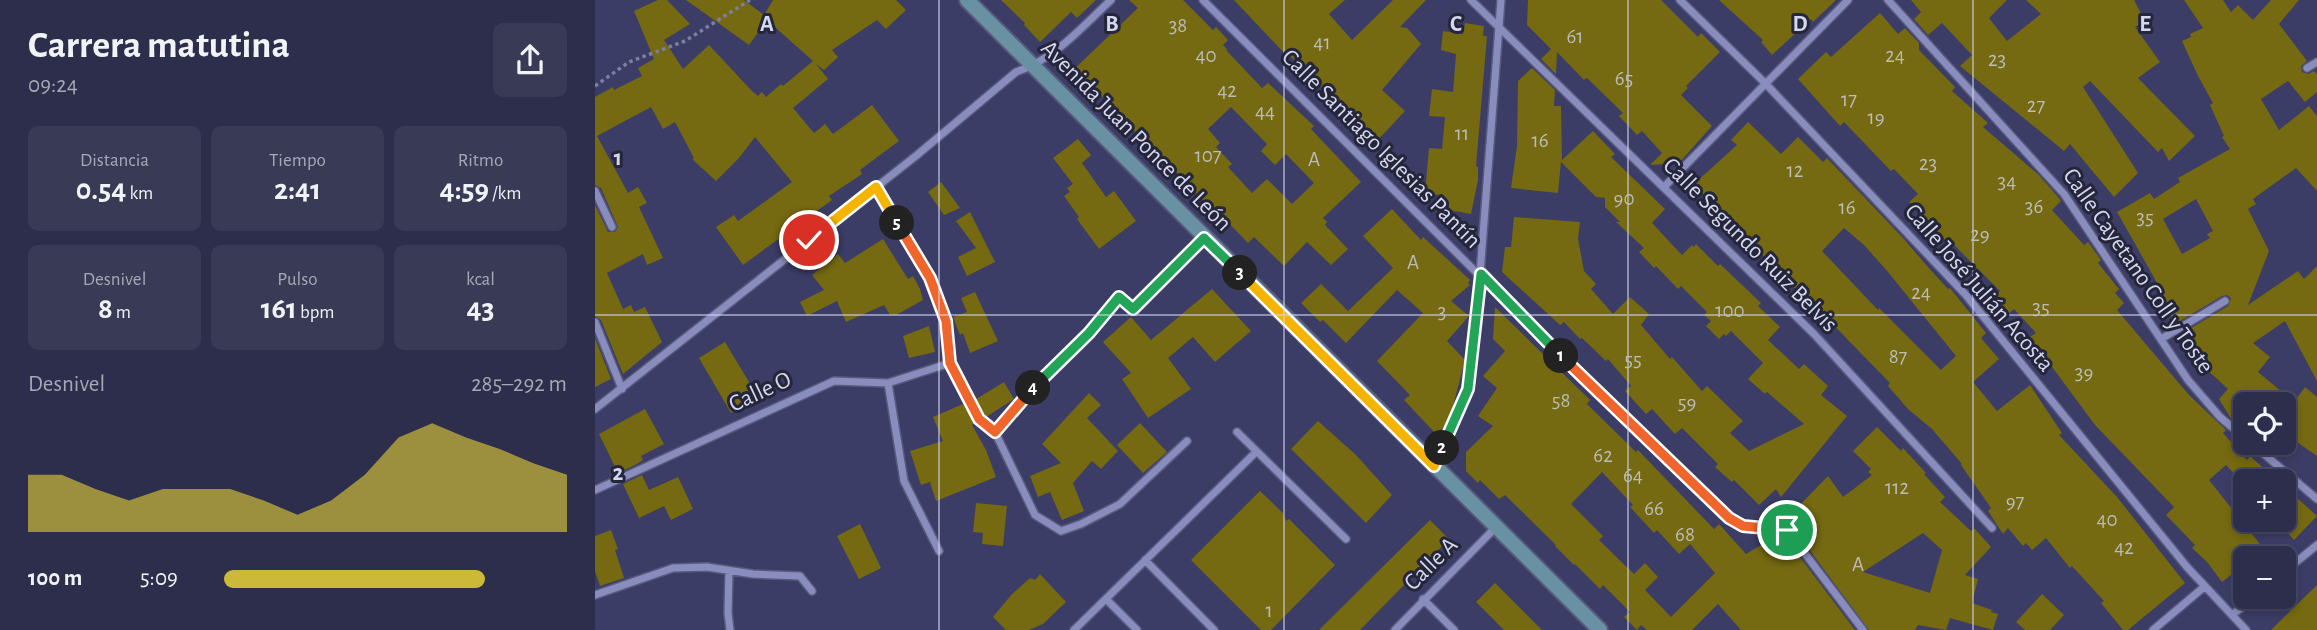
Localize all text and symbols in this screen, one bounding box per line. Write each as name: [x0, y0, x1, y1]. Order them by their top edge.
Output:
text: A: [760, 13, 774, 36]
text: B: [1105, 13, 1119, 36]
text: C: [1450, 13, 1462, 36]
text: D: [1792, 13, 1808, 36]
text: E: [2139, 13, 2151, 36]
house number: 38: [1169, 15, 1187, 36]
button: share: [493, 23, 567, 97]
house number: 61: [1566, 26, 1584, 47]
text: Carrera matutina: [28, 27, 290, 65]
house number: 41: [1313, 32, 1331, 53]
street label: Avenida Juan Ponce de León: [1036, 36, 1236, 236]
house number: 40: [1195, 45, 1217, 66]
street label: Calle Santiago Iglesias Pantín: [1277, 45, 1485, 253]
house number: 24: [1885, 45, 1905, 66]
house number: 23: [1988, 49, 2006, 70]
house number: 65: [1615, 68, 1633, 89]
text: 09:24: [28, 74, 78, 97]
house number: 42: [1217, 80, 1237, 101]
house number: 17: [1841, 89, 1857, 110]
house number: 27: [2027, 95, 2045, 116]
house number: 44: [1255, 101, 1275, 122]
house number: 19: [1867, 107, 1885, 128]
house number: 11: [1455, 123, 1469, 144]
house number: 16: [1531, 130, 1549, 151]
house number: 107: [1194, 145, 1222, 166]
text: 1: [614, 147, 622, 170]
house number: A: [1308, 149, 1320, 170]
text: Distancia: [80, 151, 149, 170]
text: Tiempo: [269, 151, 326, 170]
text: Ritmo: [458, 151, 503, 170]
street label: Calle Segundo Ruiz Belvis: [1658, 153, 1842, 337]
house number: 23: [1919, 153, 1937, 174]
house number: 12: [1787, 160, 1803, 181]
street label: Calle Cayetano Coll y Toste: [2058, 164, 2218, 378]
house number: 34: [1998, 171, 2016, 192]
text: 0.54: [76, 175, 126, 205]
text: 2:41: [274, 175, 321, 205]
text: 4:59: [440, 175, 489, 205]
text: km: [126, 184, 153, 203]
text: /km: [489, 184, 521, 203]
house number: 90: [1614, 188, 1634, 209]
house number: 36: [2025, 196, 2043, 217]
house number: 16: [1838, 197, 1856, 218]
street label: Calle José Julián Acosta: [1900, 200, 2058, 376]
pin: 5: [879, 206, 915, 241]
house number: 35: [2136, 207, 2154, 228]
pin: [779, 210, 839, 270]
text: 5: [892, 213, 901, 232]
icon: check: [790, 221, 828, 259]
house number: 29: [1970, 224, 1990, 245]
house number: A: [1407, 252, 1419, 273]
pin: 3: [1223, 256, 1257, 290]
text: 3: [1235, 263, 1244, 282]
text: Desnivel: [83, 270, 146, 289]
text: Pulso: [277, 270, 318, 289]
text: kcal: [466, 270, 495, 289]
house number: 24: [1911, 282, 1931, 303]
text: 8: [98, 294, 113, 324]
text: 161: [261, 294, 297, 324]
text: 43: [466, 294, 495, 324]
house number: 35: [2032, 297, 2050, 318]
house number: 100: [1715, 300, 1745, 321]
house number: 3: [1438, 301, 1446, 322]
text: m: [113, 303, 131, 322]
text: bpm: [297, 303, 334, 322]
pin: 1: [1543, 338, 1579, 374]
text: 1: [1557, 346, 1564, 365]
house number: 87: [1889, 346, 1908, 367]
house number: 55: [1624, 349, 1642, 370]
house number: 39: [2075, 362, 2093, 383]
street label: Calle O: [725, 367, 795, 417]
pin: 4: [1015, 370, 1051, 406]
text: Desnivel: [28, 373, 105, 396]
text: 285–292 m: [471, 373, 567, 396]
text: 4: [1028, 378, 1037, 397]
house number: 58: [1552, 390, 1570, 411]
house number: 59: [1678, 392, 1696, 413]
map controls: [2233, 392, 2296, 609]
button: locate: [2233, 392, 2296, 455]
pin: 2: [1425, 430, 1459, 466]
text: 2: [1437, 438, 1446, 457]
house number: 62: [1593, 445, 1613, 466]
text: 2: [613, 462, 624, 485]
house number: 64: [1623, 465, 1643, 486]
button: +: [2233, 469, 2296, 532]
house number: 112: [1885, 477, 1909, 498]
house number: 97: [2006, 491, 2025, 512]
house number: 66: [1644, 498, 1664, 519]
pin: [1757, 500, 1817, 560]
house number: 40: [2096, 509, 2118, 530]
icon: arrive: [1768, 511, 1806, 549]
house number: 68: [1675, 524, 1695, 545]
street label: Calle A: [1400, 533, 1462, 595]
house number: 42: [2114, 537, 2134, 558]
button: −: [2233, 546, 2296, 609]
house number: A: [1852, 554, 1864, 575]
text: 100 m: [28, 567, 82, 590]
text: 5:09: [140, 567, 178, 590]
house number: 1: [1265, 600, 1273, 621]

